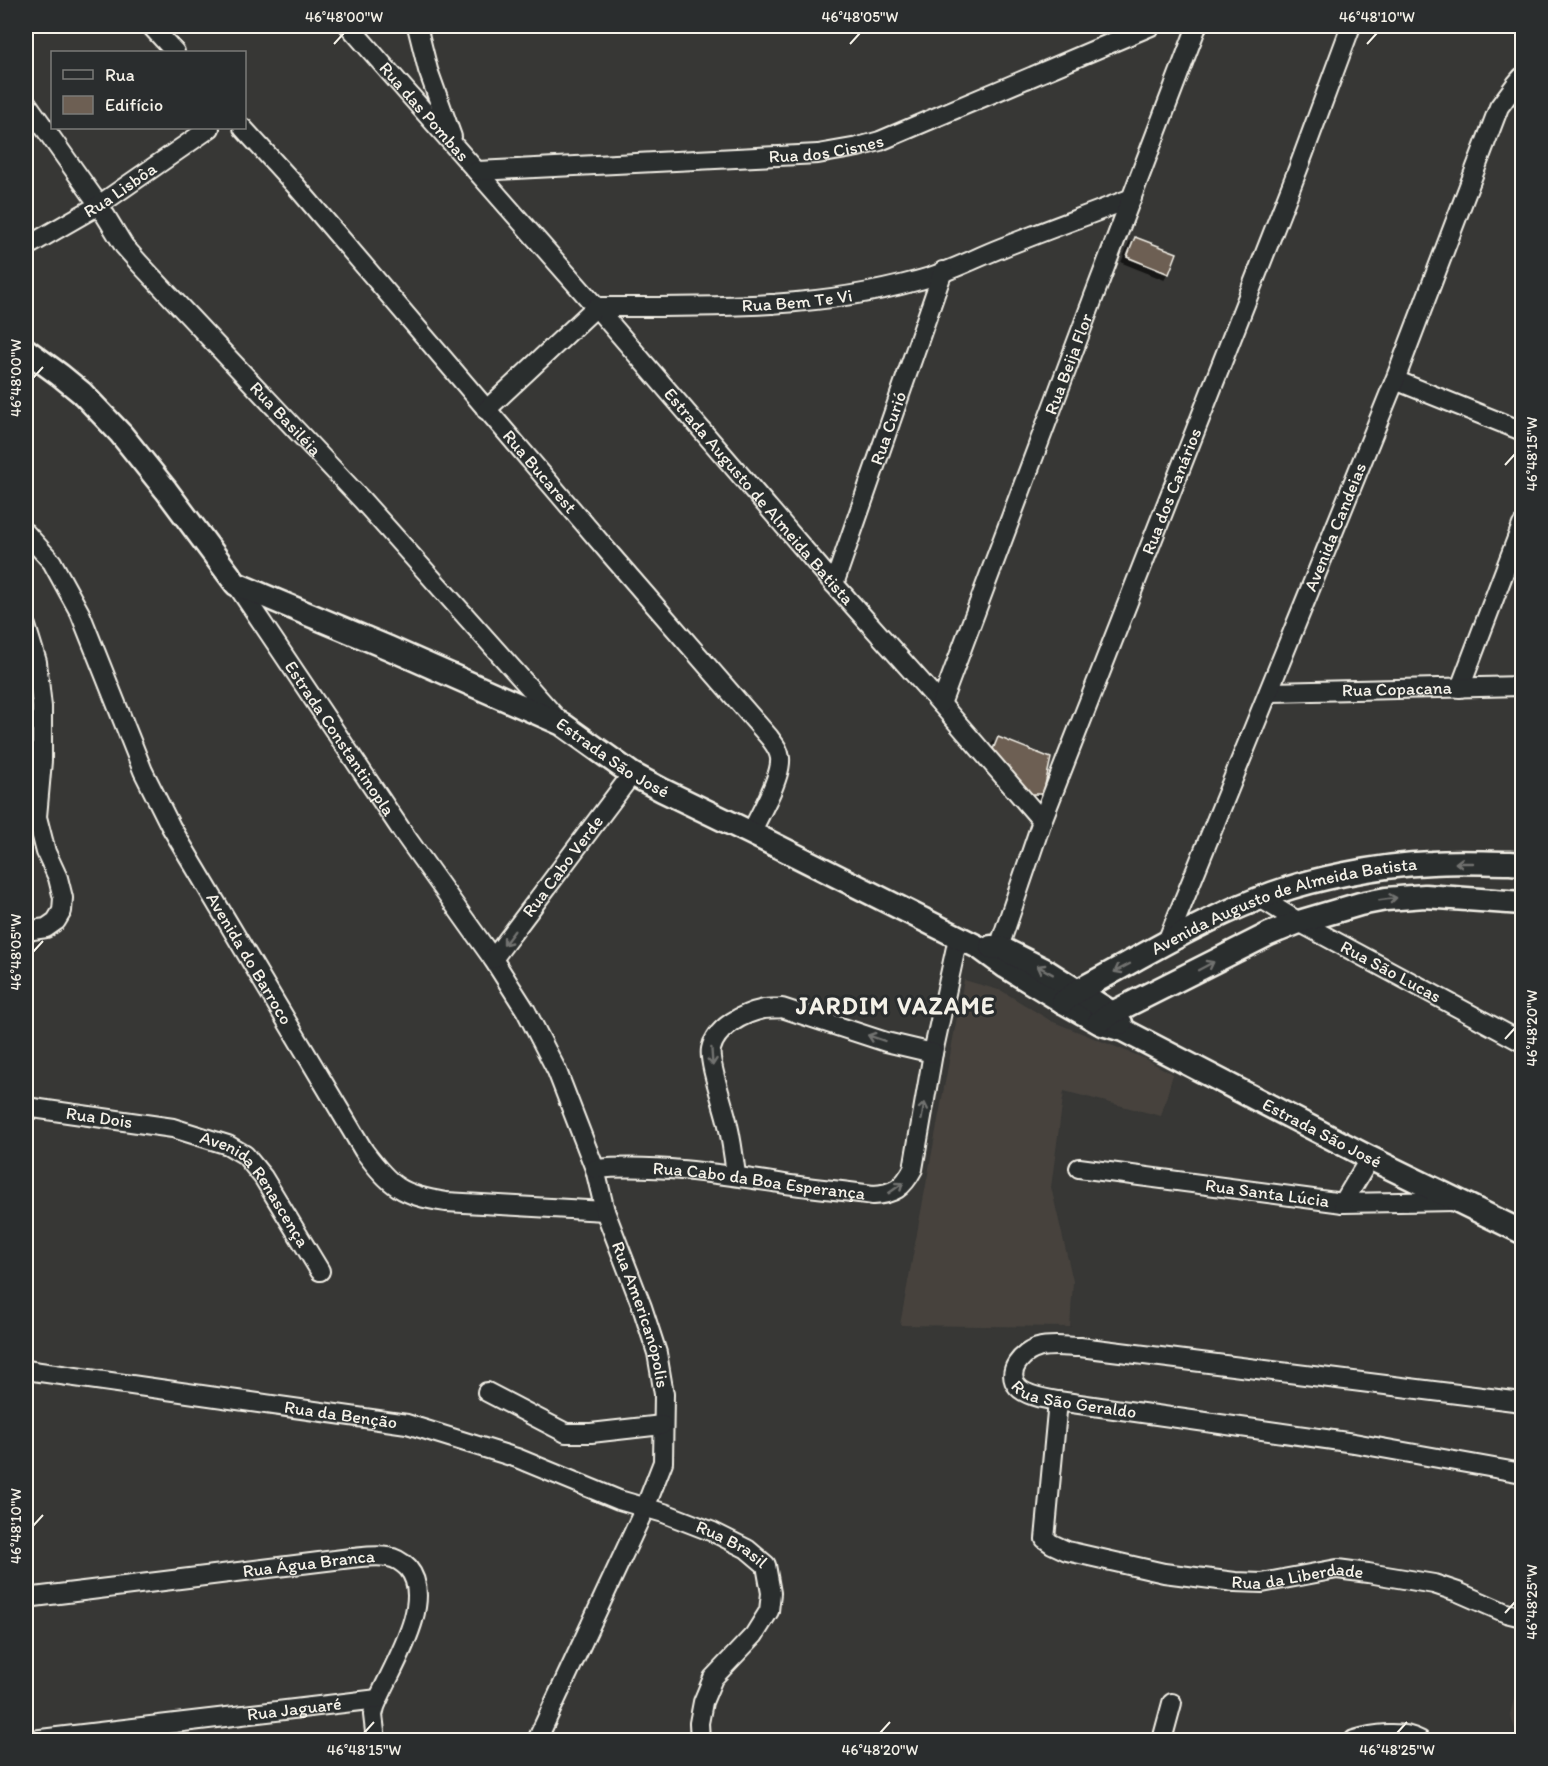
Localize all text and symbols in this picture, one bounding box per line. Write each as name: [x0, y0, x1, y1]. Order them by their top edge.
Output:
text: 46°48'00"W: [305, 8, 383, 26]
text: 46°48'05"W: [822, 8, 899, 26]
text: 46°48'10"W: [1339, 8, 1415, 26]
legend: [51, 51, 246, 129]
street label: Rua das Pombas: [375, 57, 474, 166]
text: Rua: [105, 64, 135, 86]
text: Edifício: [105, 94, 163, 116]
street label: Rua dos Cisnes: [768, 130, 886, 167]
street label: Rua Lisbôa: [80, 157, 161, 222]
street label: Rua Bem Te Vi: [741, 284, 854, 317]
street label: Rua Beija Flor: [1039, 310, 1098, 418]
text: 46°48'00"W: [7, 339, 25, 417]
street label: Rua Basiléia: [245, 377, 327, 461]
street label: Estrada Augusto de Almeida Batista: [659, 383, 859, 610]
street label: Rua Curió: [865, 389, 911, 468]
text: 46°48'15"W: [1523, 417, 1541, 491]
street label: Rua Bucarest: [498, 425, 582, 518]
street label: Rua dos Canários: [1137, 425, 1206, 558]
street label: Avenida Candeias: [1299, 459, 1371, 595]
street label: Estrada Constantinopla: [280, 657, 400, 821]
street label: Rua Copacana: [1342, 677, 1453, 701]
street label: Estrada São José: [552, 712, 673, 803]
street label: Rua Cabo Verde: [517, 811, 608, 922]
street label: Avenida Augusto de Almeida Batista: [1147, 853, 1419, 960]
one-way arrow: [1455, 857, 1475, 869]
street label: Avenida do Barroco: [202, 888, 297, 1029]
one-way arrow: [1378, 893, 1398, 904]
text: 46°48'05"W: [7, 913, 25, 990]
one-way arrow: [502, 930, 515, 946]
street label: Rua São Lucas: [1337, 935, 1445, 1007]
one-way arrow: [1197, 959, 1215, 971]
one-way arrow: [1114, 962, 1131, 974]
one-way arrow: [1037, 964, 1054, 976]
text: 46°48'20"W: [1523, 989, 1541, 1066]
district label: JARDIM VAZAME: [795, 991, 996, 1020]
one-way arrow: [867, 1032, 886, 1043]
one-way arrow: [707, 1047, 718, 1066]
street label: Estrada São José: [1259, 1093, 1385, 1173]
street label: Rua Dois: [65, 1102, 134, 1133]
one-way arrow: [917, 1102, 928, 1122]
street label: Avenida Renascença: [197, 1126, 314, 1252]
street label: Rua Cabo da Boa Esperança: [652, 1157, 867, 1205]
street label: Rua Santa Lúcia: [1204, 1174, 1331, 1212]
one-way arrow: [888, 1182, 904, 1194]
street label: Rua Americanópolis: [607, 1238, 674, 1390]
street label: Rua São Geraldo: [1006, 1376, 1138, 1423]
street label: Rua da Benção: [283, 1396, 399, 1434]
text: 46°48'10"W: [7, 1488, 25, 1564]
street label: Rua Brasil: [693, 1515, 772, 1573]
street label: Rua Água Branca: [241, 1545, 376, 1582]
street label: Rua da Liberdade: [1231, 1558, 1365, 1594]
text: 46°48'25"W: [1523, 1564, 1541, 1640]
street label: Rua Jaguaré: [246, 1692, 343, 1725]
text: 46°48'15"W: [327, 1741, 401, 1759]
text: 46°48'20"W: [842, 1741, 919, 1759]
text: 46°48'25"W: [1359, 1741, 1435, 1759]

